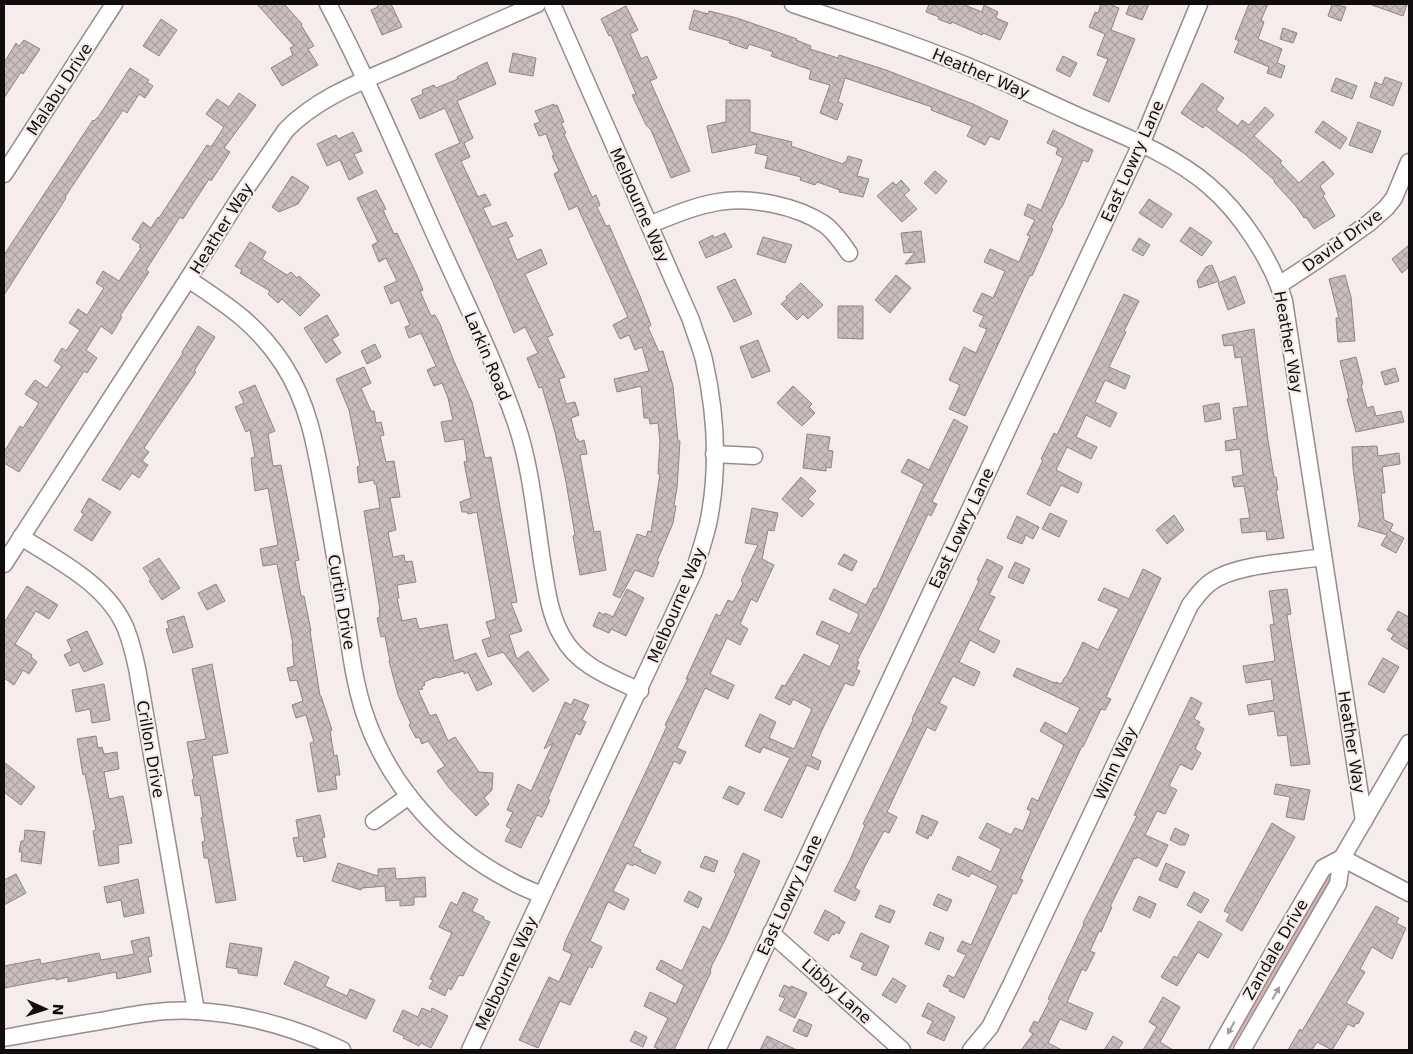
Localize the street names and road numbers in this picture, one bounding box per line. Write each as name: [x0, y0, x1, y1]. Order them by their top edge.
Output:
street label: Malabu Drive: [23, 40, 96, 139]
street label: Heather Way: [929, 44, 1032, 102]
street label: East Lowry Lane: [1097, 98, 1168, 225]
street label: Melbourne Way: [606, 145, 673, 266]
street label: Heather Way: [186, 179, 257, 277]
street label: David Drive: [1299, 205, 1386, 276]
street label: Heather Way: [1270, 289, 1307, 395]
street label: Larkin Road: [460, 309, 515, 403]
street label: East Lowry Lane: [925, 465, 998, 592]
street label: Melbourne Way: [644, 545, 709, 666]
street label: Curtin Drive: [324, 553, 359, 651]
street label: Heather Way: [1334, 689, 1369, 795]
street label: Crillon Drive: [133, 699, 168, 799]
street label: Winn Way: [1090, 723, 1141, 803]
street label: East Lowry Lane: [753, 832, 826, 959]
street label: Zandale Drive: [1239, 896, 1312, 1003]
street label: Melbourne Way: [472, 913, 541, 1033]
street label: Libby Lane: [798, 955, 875, 1028]

